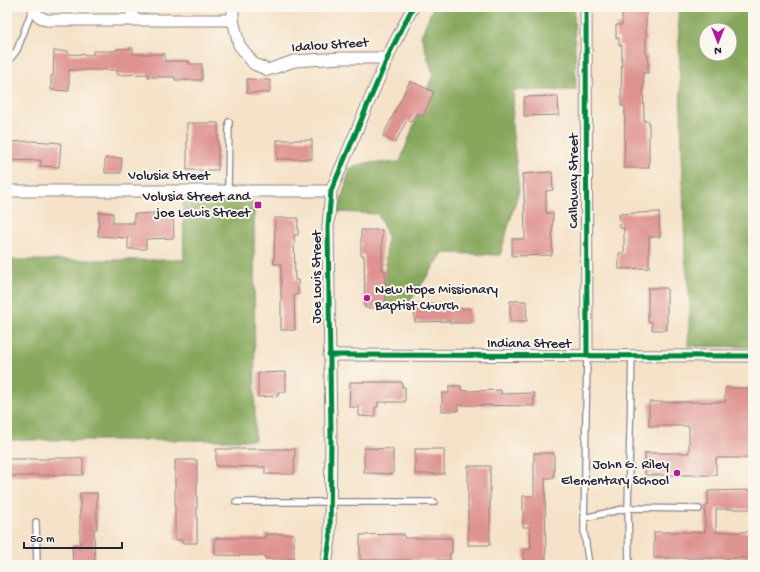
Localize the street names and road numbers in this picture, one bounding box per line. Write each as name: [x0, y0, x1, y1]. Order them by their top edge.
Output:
street label: Idalou Street: [291, 35, 370, 57]
street label: Calloway Street: [566, 132, 583, 228]
street label: Volusia Street: [127, 168, 211, 185]
street label: Joe Louis Street: [309, 229, 326, 324]
street label: Indiana Street: [487, 336, 572, 353]

